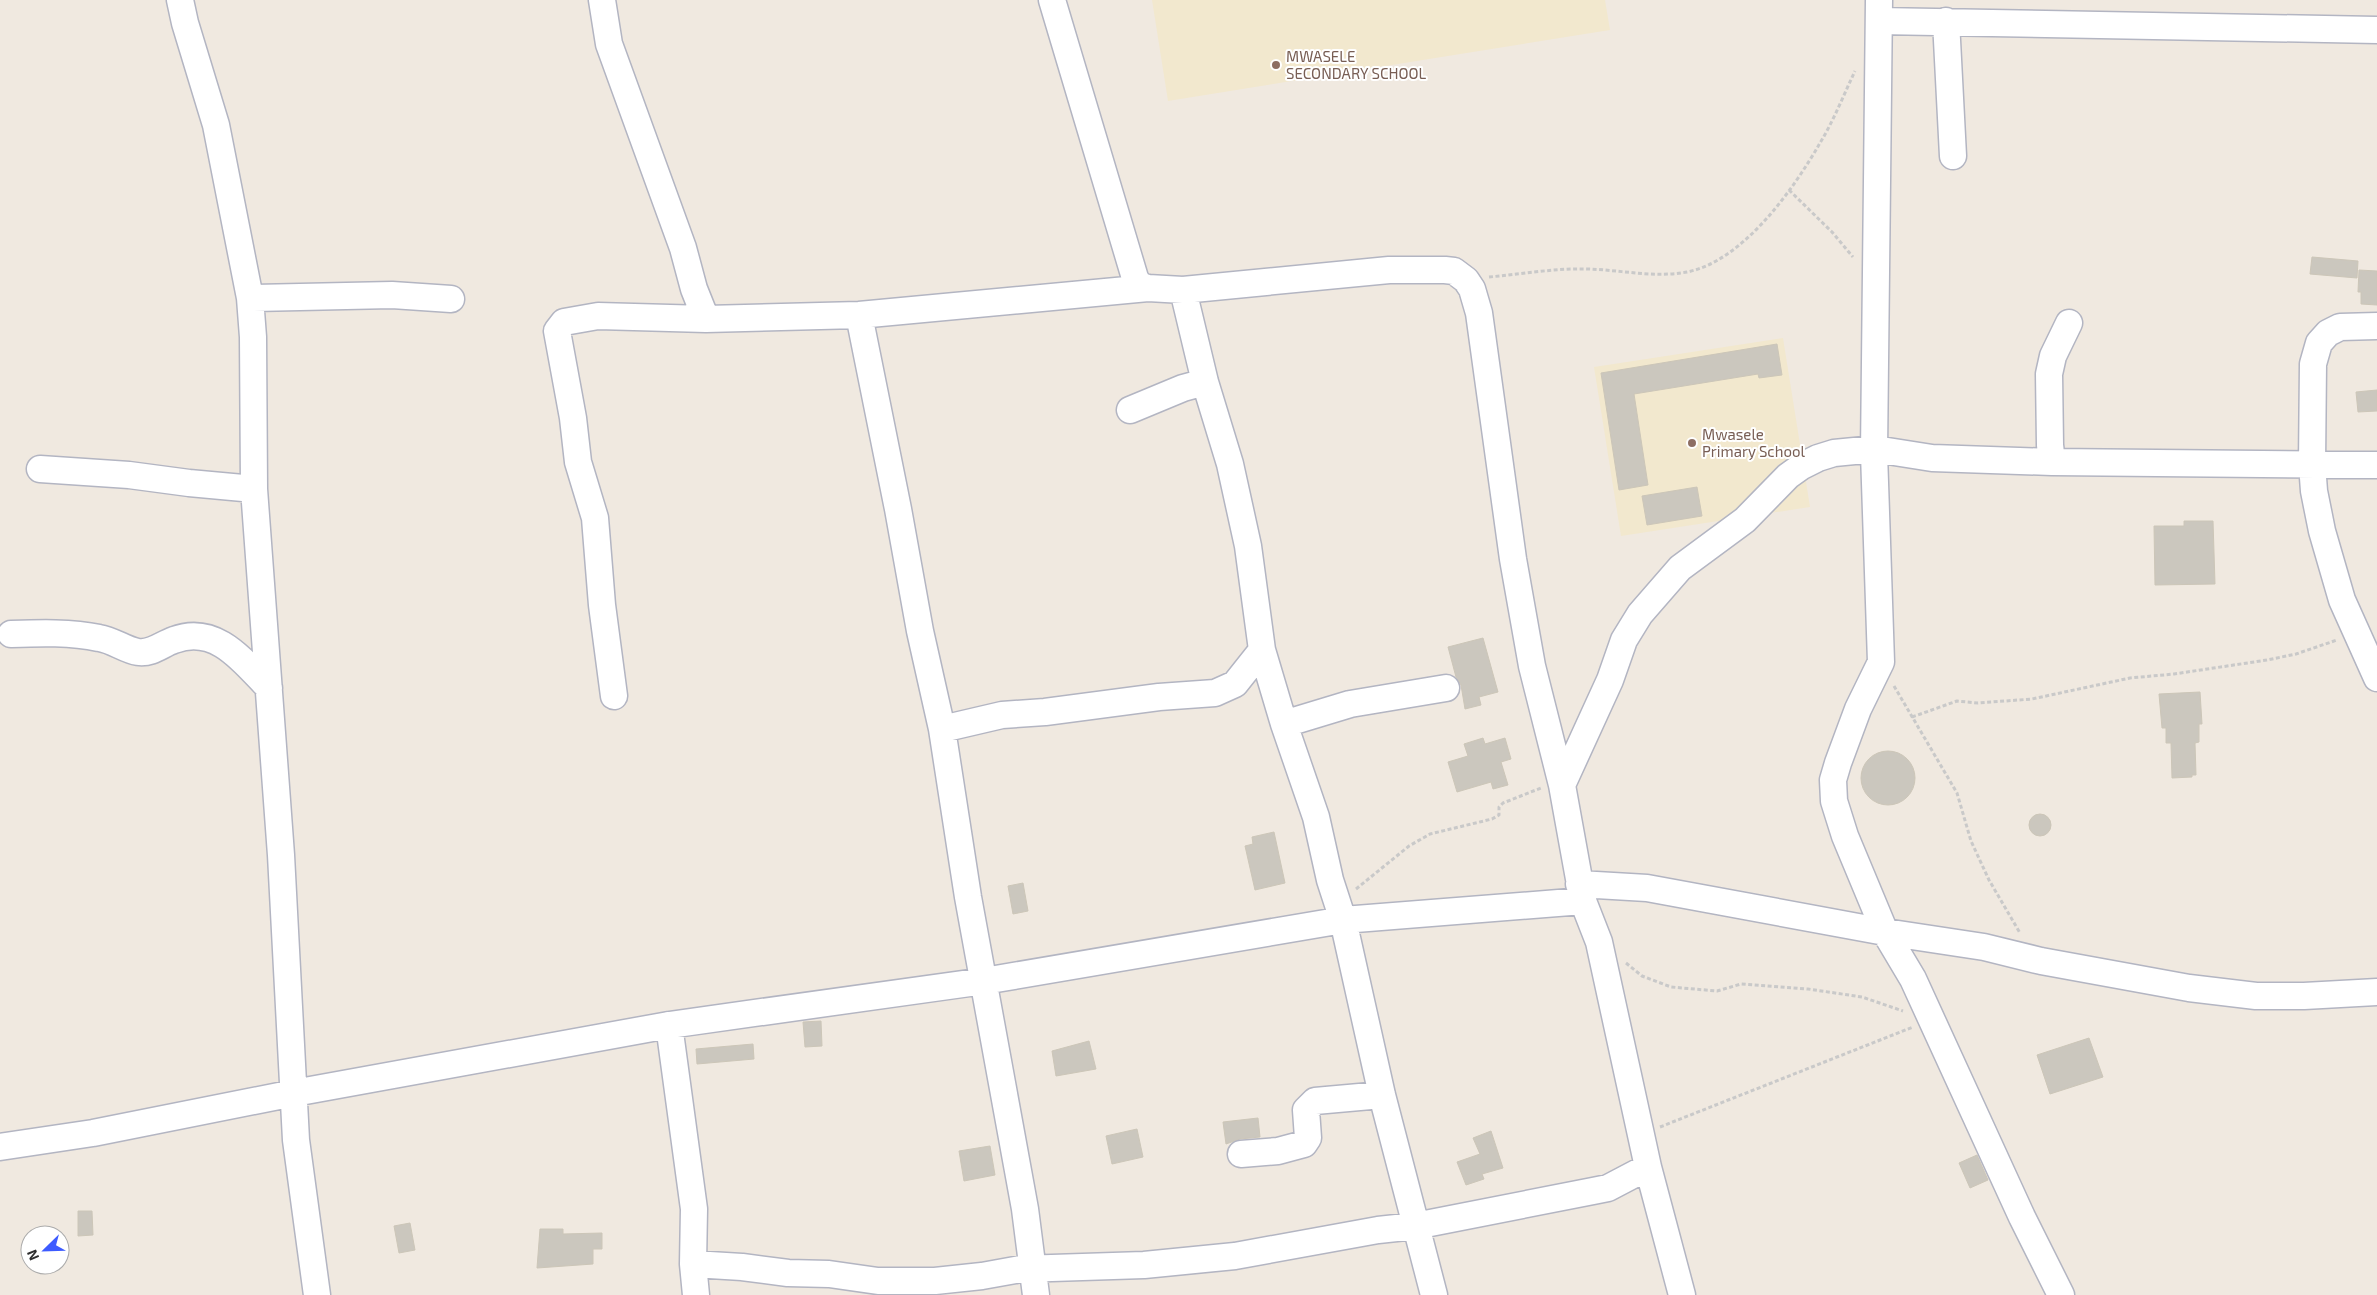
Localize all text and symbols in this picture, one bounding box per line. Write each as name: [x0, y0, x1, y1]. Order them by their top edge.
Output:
place label: MWASELE SECONDARY SCHOOL: [1286, 47, 1427, 82]
marker: MWASELE SECONDARY SCHOOL: [1270, 59, 1282, 71]
place label: Mwasele Primary School: [1702, 425, 1805, 460]
marker: Mwasele Primary School: [1686, 437, 1698, 449]
north arrow: [20, 1225, 70, 1275]
text: N: [23, 1247, 42, 1263]

